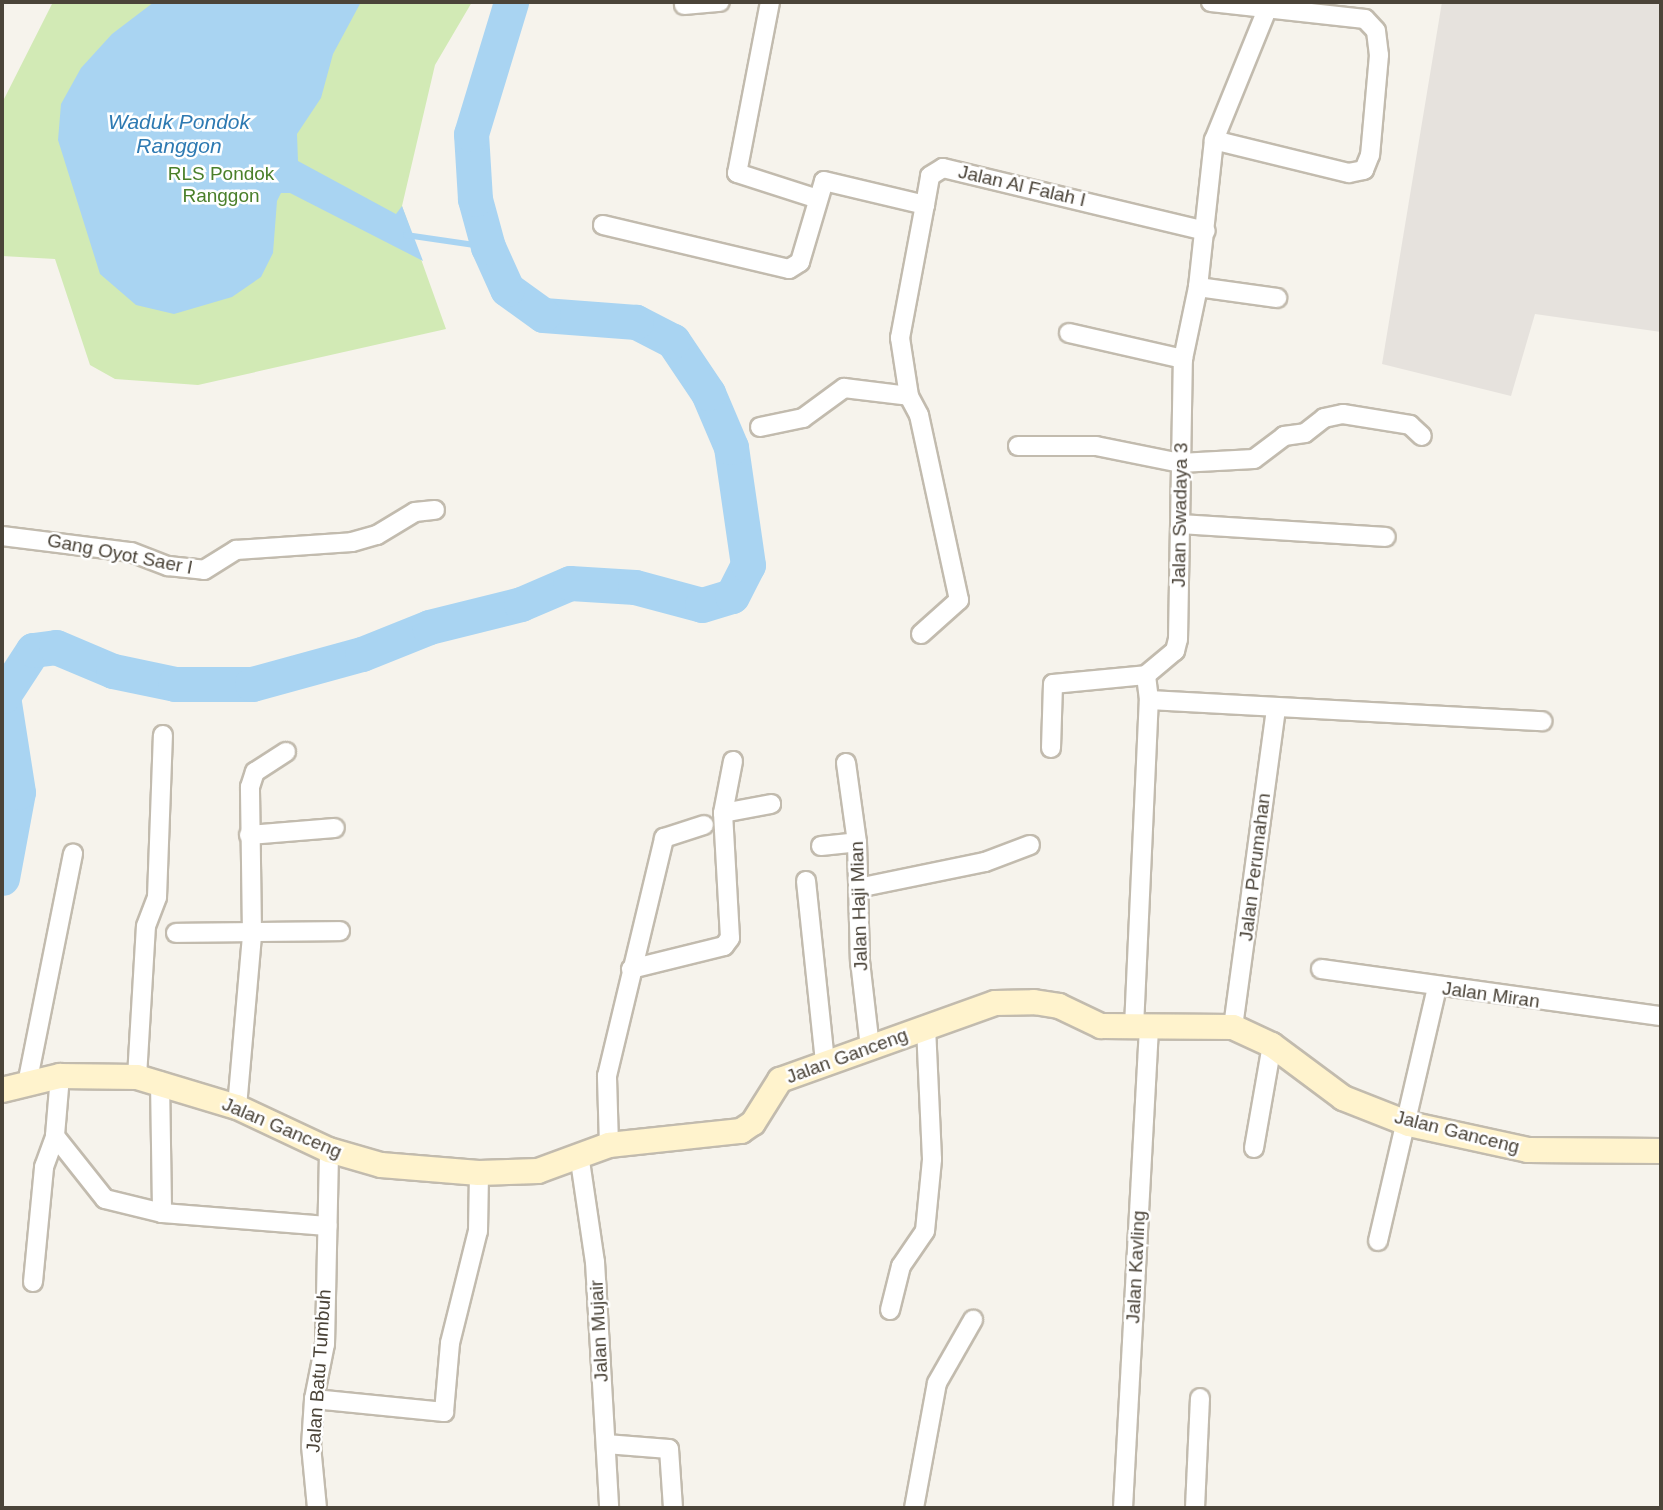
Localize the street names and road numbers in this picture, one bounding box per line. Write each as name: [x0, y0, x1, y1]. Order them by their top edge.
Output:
street label: Jalan Al Falah I: [956, 160, 1088, 212]
street label: Jalan Swadaya 3: [1167, 442, 1193, 588]
street label: Gang Oyot Saer I: [45, 529, 195, 579]
street label: Jalan Perumahan: [1235, 792, 1275, 942]
street label: Jalan Haji Mian: [845, 841, 873, 971]
street label: Jalan Miran: [1441, 977, 1541, 1013]
street label: Jalan Ganceng: [783, 1023, 911, 1089]
street label: Jalan Ganceng: [219, 1093, 345, 1163]
street label: Jalan Ganceng: [1392, 1105, 1522, 1159]
street label: Jalan Kavling: [1122, 1210, 1150, 1324]
street label: Jalan Mujair: [585, 1279, 613, 1383]
street label: Jalan Batu Tumbuh: [302, 1288, 336, 1454]

